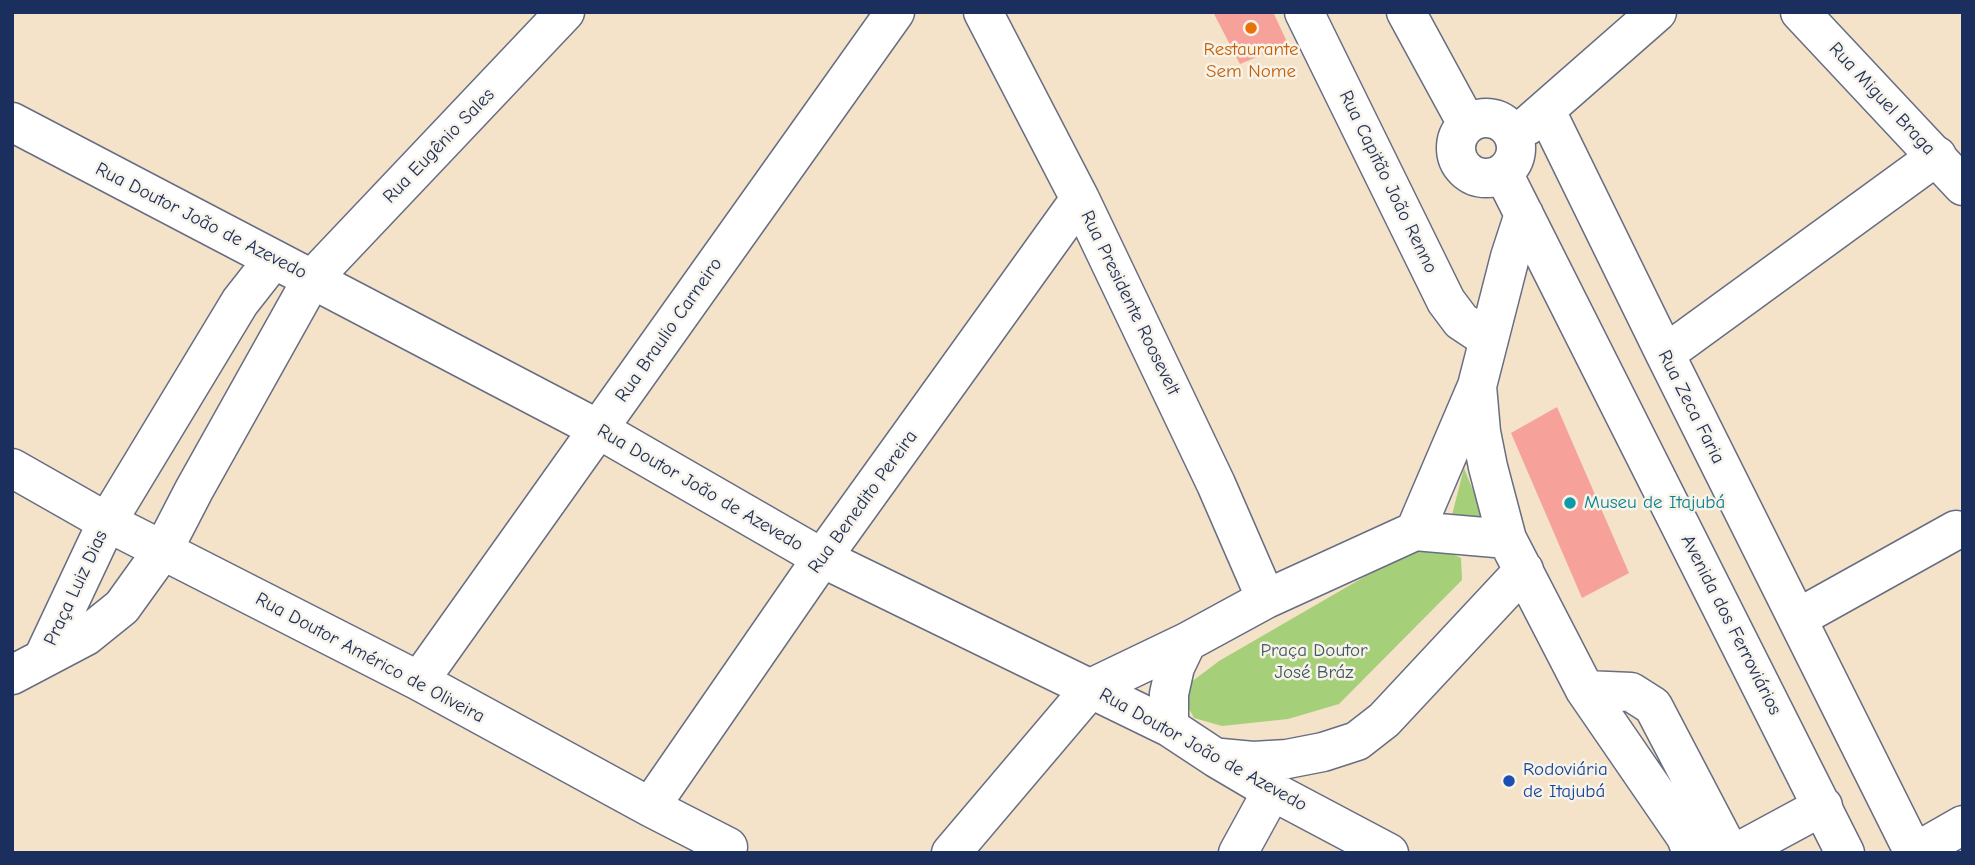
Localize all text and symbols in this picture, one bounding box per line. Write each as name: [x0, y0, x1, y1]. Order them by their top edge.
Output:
marker: Restaurante Sem Nome: [1243, 20, 1259, 36]
street label: Rua Miguel Braga: [1824, 38, 1940, 160]
place label: Restaurante Sem Nome: [1204, 39, 1298, 83]
street label: Rua Eugênio Sales: [378, 84, 500, 208]
street label: Rua Capitão João Renno: [1334, 87, 1442, 277]
street label: Rua Doutor João de Azevedo: [92, 158, 310, 284]
street label: Rua Presidente Roosevelt: [1075, 207, 1185, 399]
street label: Rua Braulio Carneiro: [611, 253, 727, 407]
street label: Rua Zeca Faria: [1653, 346, 1729, 468]
street label: Rua Doutor João de Azevedo: [593, 420, 807, 556]
street label: Rua Benedito Pereira: [803, 426, 923, 578]
place label: Museu de Itajubá: [1584, 492, 1725, 514]
marker: Museu de Itajubá: [1562, 495, 1578, 511]
street label: Praça Luiz Dias: [39, 527, 113, 649]
street label: Avenida dos Ferroviários: [1676, 531, 1786, 719]
street label: Rua Doutor Américo de Oliveira: [251, 588, 489, 728]
park label: Praça Doutor José Bráz: [1260, 640, 1368, 684]
street label: Rua Doutor João de Azevedo: [1095, 683, 1311, 817]
place label: Rodoviária de Itajubá: [1523, 759, 1608, 803]
marker: Rodoviária de Itajubá: [1501, 773, 1517, 789]

